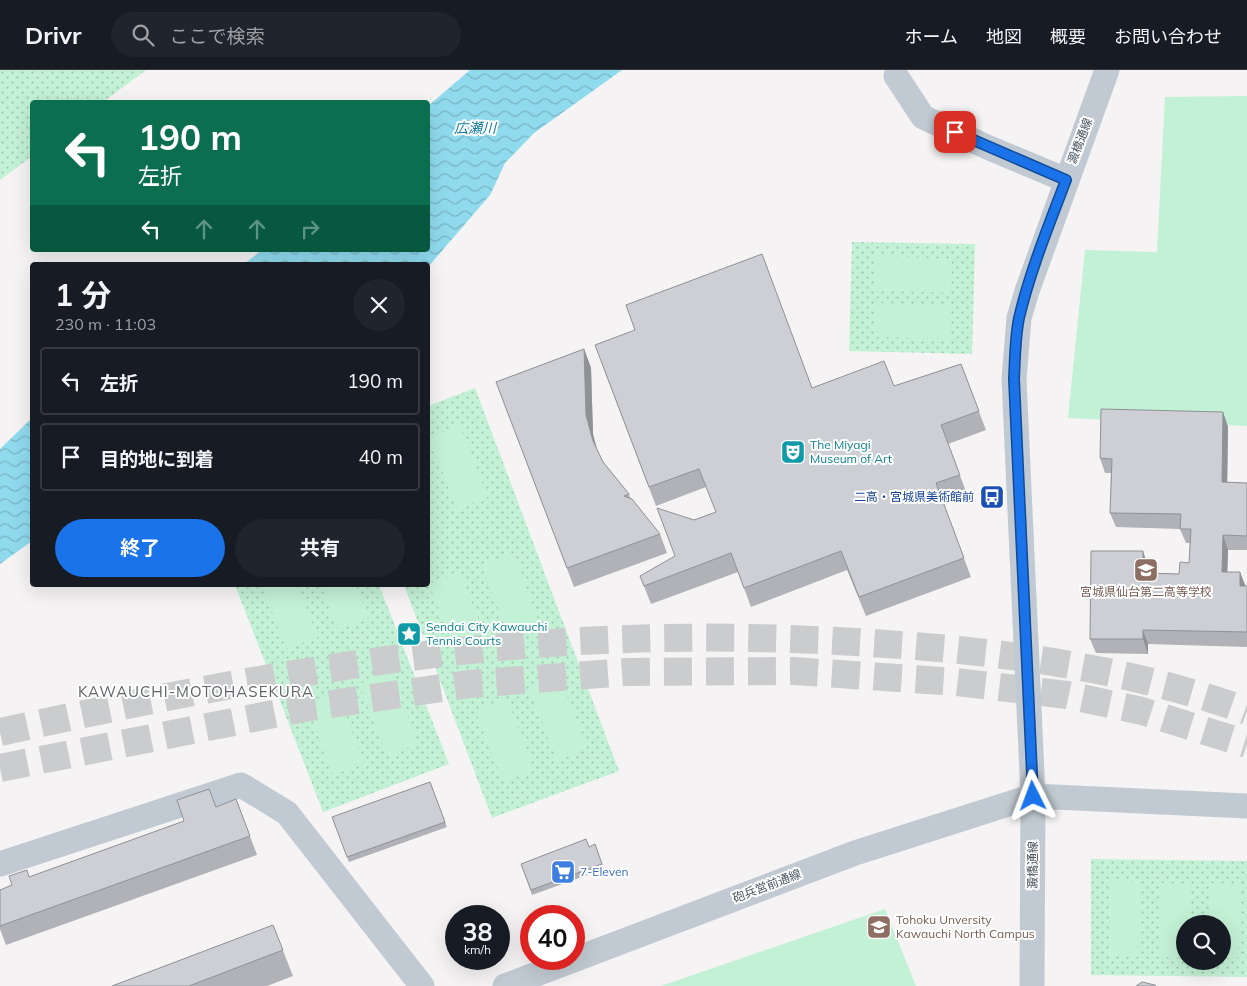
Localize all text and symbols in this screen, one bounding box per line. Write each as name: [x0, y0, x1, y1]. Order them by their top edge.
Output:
search box: [111, 12, 461, 57]
text: Drivr: [25, 20, 81, 50]
icon: search: [129, 21, 157, 49]
text: ここで検索: [169, 24, 265, 48]
text: ホーム: [905, 25, 958, 48]
text: 地図: [986, 25, 1022, 48]
text: 概要: [1050, 25, 1086, 48]
text: お問い合わせ: [1114, 25, 1222, 48]
pin: [934, 111, 976, 153]
text: 190 m: [138, 115, 242, 159]
street label: 澱橋通線: [1064, 116, 1095, 166]
icon: arrive: [941, 118, 969, 146]
water label: 広瀬川: [454, 119, 498, 137]
icon: left: [55, 120, 120, 185]
text: 左折: [138, 162, 182, 190]
icon: left: [137, 215, 165, 243]
icon: ahead: [190, 215, 218, 243]
icon: ahead: [243, 215, 271, 243]
icon: right: [296, 215, 324, 243]
text: 1 分: [55, 276, 111, 314]
button: close: [353, 279, 405, 331]
text: 230 m · 11:03: [55, 314, 156, 334]
icon: left: [57, 367, 85, 395]
text: 190 m: [347, 369, 403, 393]
text: 左折: [100, 371, 138, 395]
place label: The Miyagi Museum of Art: [810, 437, 892, 466]
theatre icon: The Miyagi Museum of Art: [780, 439, 806, 465]
icon: arrive: [57, 443, 85, 471]
text: 40 m: [359, 445, 403, 469]
text: 目的地に到着: [100, 447, 214, 471]
bus stop icon: 二高・宮城県美術館前: [979, 484, 1005, 510]
place label: 二高・宮城県美術館前: [854, 489, 974, 504]
button: 終了: [55, 519, 225, 577]
button: 共有: [235, 519, 405, 577]
school or university icon: 宮城県仙台第二高等学校: [1133, 557, 1159, 583]
place label: 宮城県仙台第二高等学校: [1080, 584, 1212, 599]
place label: Sendai City Kawauchi Tennis Courts: [426, 619, 547, 648]
place icon: Sendai City Kawauchi Tennis Courts: [396, 621, 422, 647]
district label: KAWAUCHI-MOTOHASEKURA: [78, 682, 314, 701]
position arrow: [1006, 769, 1058, 821]
street label: 澱橋通線: [1025, 841, 1040, 889]
supermarket icon: 7-Eleven: [550, 859, 576, 885]
place label: 7-Eleven: [580, 864, 629, 879]
street label: 砲兵営前通線: [731, 866, 803, 905]
speed limit sign: 40: [520, 905, 585, 970]
place label: Tohoku Unversity Kawauchi North Campus: [896, 912, 1035, 941]
school or university icon: Tohoku Unversity Kawauchi North Campus: [866, 914, 892, 940]
map controls: [1176, 915, 1231, 970]
button: search: [1176, 915, 1231, 970]
text: 38: [462, 916, 493, 947]
text: km/h: [464, 942, 491, 957]

